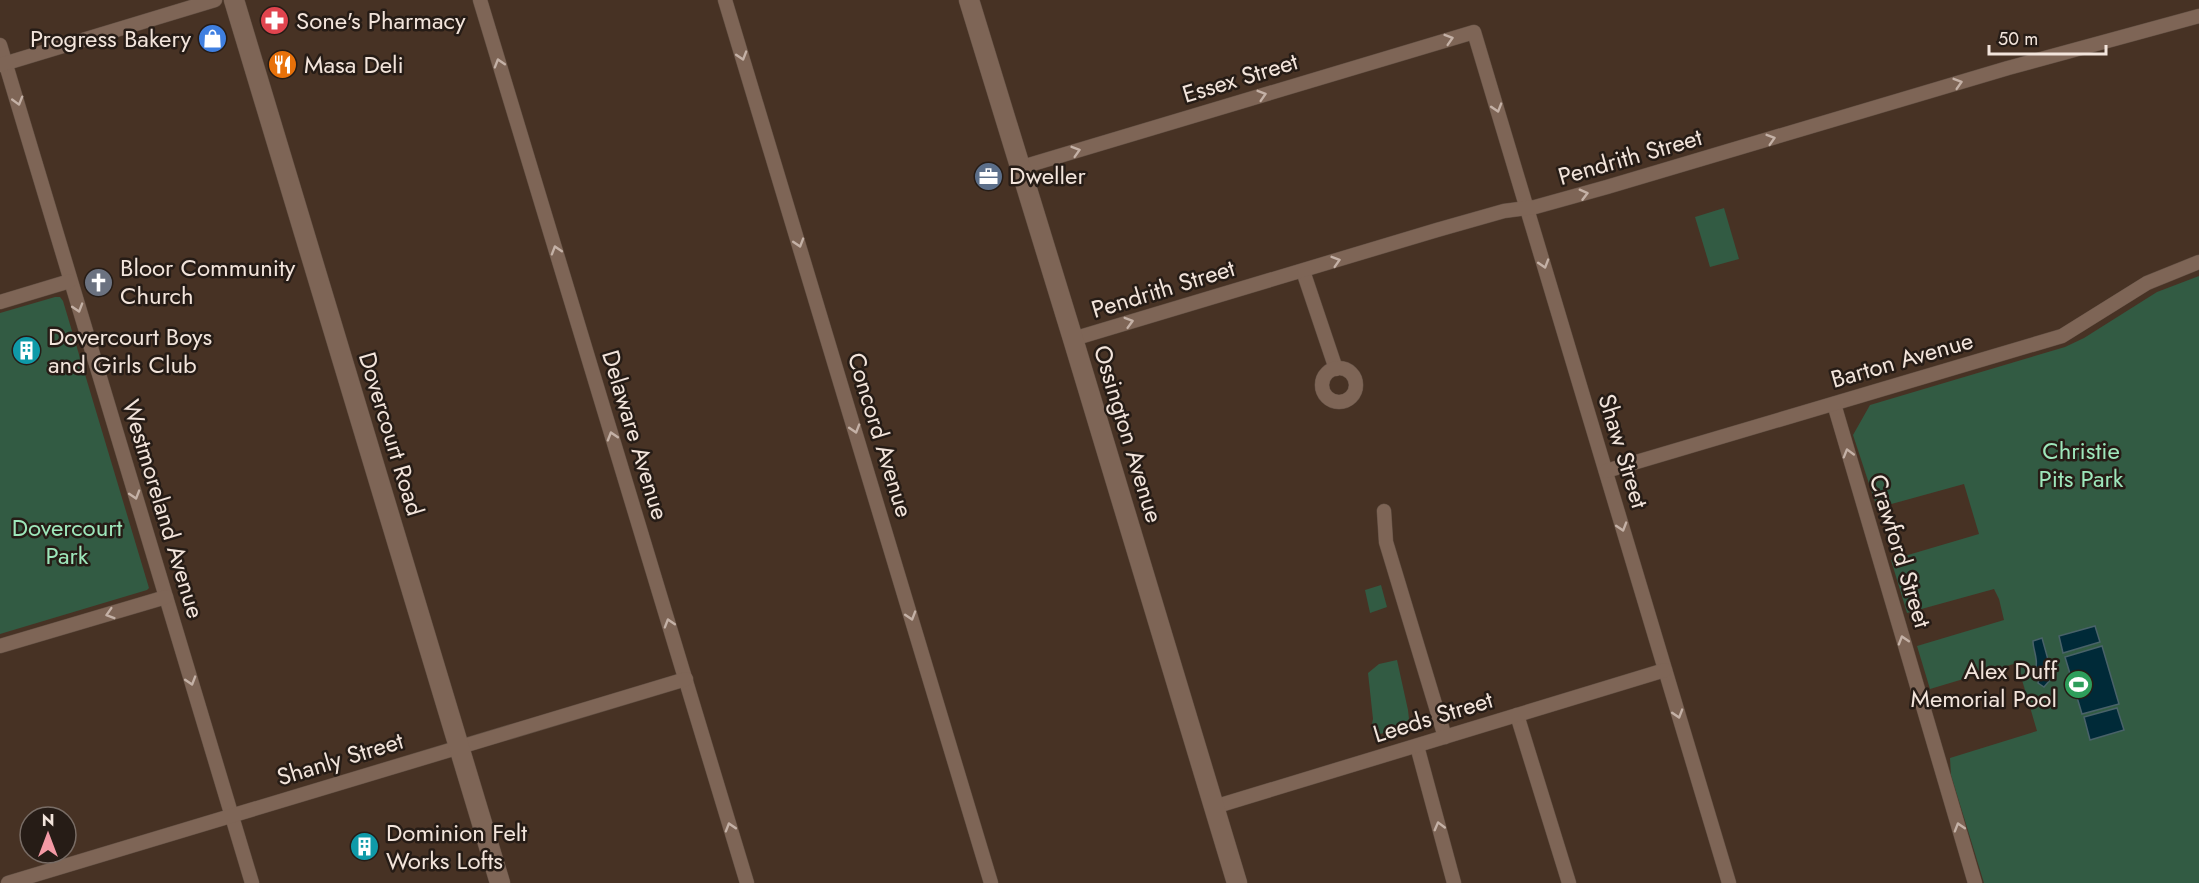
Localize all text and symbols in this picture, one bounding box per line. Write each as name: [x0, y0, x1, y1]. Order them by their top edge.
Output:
place label: Sone's Pharmacy: [296, 3, 466, 38]
pharmacy icon: Sone's Pharmacy: [259, 5, 291, 37]
scale bar: [1989, 18, 2106, 56]
place label: Progress Bakery: [30, 21, 191, 56]
shop icon: Progress Bakery: [196, 23, 228, 55]
text: 50 m: [1998, 26, 2038, 52]
one-way arrow: [1443, 34, 1454, 46]
street label: Essex Street: [1178, 43, 1302, 112]
place label: Masa Deli: [304, 47, 404, 82]
restaurant icon: Masa Deli: [267, 49, 299, 81]
one-way arrow: [735, 50, 747, 61]
one-way arrow: [494, 58, 506, 69]
one-way arrow: [1952, 78, 1963, 90]
one-way arrow: [1256, 90, 1267, 102]
one-way arrow: [11, 95, 23, 106]
one-way arrow: [1490, 102, 1502, 113]
street label: Pendrith Street: [1554, 119, 1706, 194]
one-way arrow: [1765, 134, 1776, 146]
one-way arrow: [1070, 146, 1080, 158]
place label: Dweller: [1009, 158, 1086, 193]
office icon: Dweller: [972, 160, 1004, 192]
one-way arrow: [1579, 188, 1589, 201]
one-way arrow: [792, 237, 804, 248]
one-way arrow: [551, 245, 563, 255]
place label: Bloor Community Church: [120, 250, 296, 313]
street label: Pendrith Street: [1087, 250, 1239, 327]
one-way arrow: [1330, 256, 1341, 268]
one-way arrow: [1537, 258, 1549, 269]
church icon: Bloor Community Church: [83, 266, 115, 298]
one-way arrow: [71, 302, 83, 313]
one-way arrow: [1123, 317, 1134, 329]
place label: Dovercourt Boys and Girls Club: [48, 319, 212, 382]
street label: Barton Avenue: [1827, 322, 1977, 397]
building icon: Dovercourt Boys and Girls Club: [11, 335, 43, 367]
street label: Ossington Avenue: [1085, 341, 1172, 527]
street label: Delaware Avenue: [593, 346, 678, 524]
street label: Dovercourt Road: [350, 348, 433, 520]
street label: Concord Avenue: [839, 348, 922, 522]
street label: Shaw Street: [1589, 389, 1658, 513]
street label: Westmoreland Avenue: [114, 395, 213, 623]
one-way arrow: [848, 423, 860, 434]
one-way arrow: [607, 431, 619, 442]
park label: Christie Pits Park: [2039, 433, 2124, 496]
one-way arrow: [1843, 448, 1855, 459]
street label: Crawford Street: [1861, 470, 1940, 632]
one-way arrow: [128, 489, 140, 500]
park label: Dovercourt Park: [12, 510, 123, 573]
one-way arrow: [1615, 521, 1627, 532]
one-way arrow: [105, 607, 116, 619]
one-way arrow: [904, 610, 916, 621]
one-way arrow: [664, 618, 676, 629]
one-way arrow: [1898, 635, 1910, 646]
place label: Alex Duff Memorial Pool: [1910, 653, 2058, 716]
sports icon: Alex Duff Memorial Pool: [2062, 669, 2094, 701]
one-way arrow: [184, 675, 196, 686]
street label: Leeds Street: [1369, 682, 1497, 751]
one-way arrow: [1671, 708, 1683, 719]
street label: Shanly Street: [272, 723, 408, 794]
north arrow: [18, 805, 78, 865]
text: N: [42, 809, 54, 832]
place label: Dominion Felt Works Lofts: [386, 815, 527, 878]
one-way arrow: [725, 822, 737, 833]
one-way arrow: [1433, 822, 1446, 832]
one-way arrow: [1954, 822, 1966, 833]
building icon: Dominion Felt Works Lofts: [349, 831, 381, 863]

